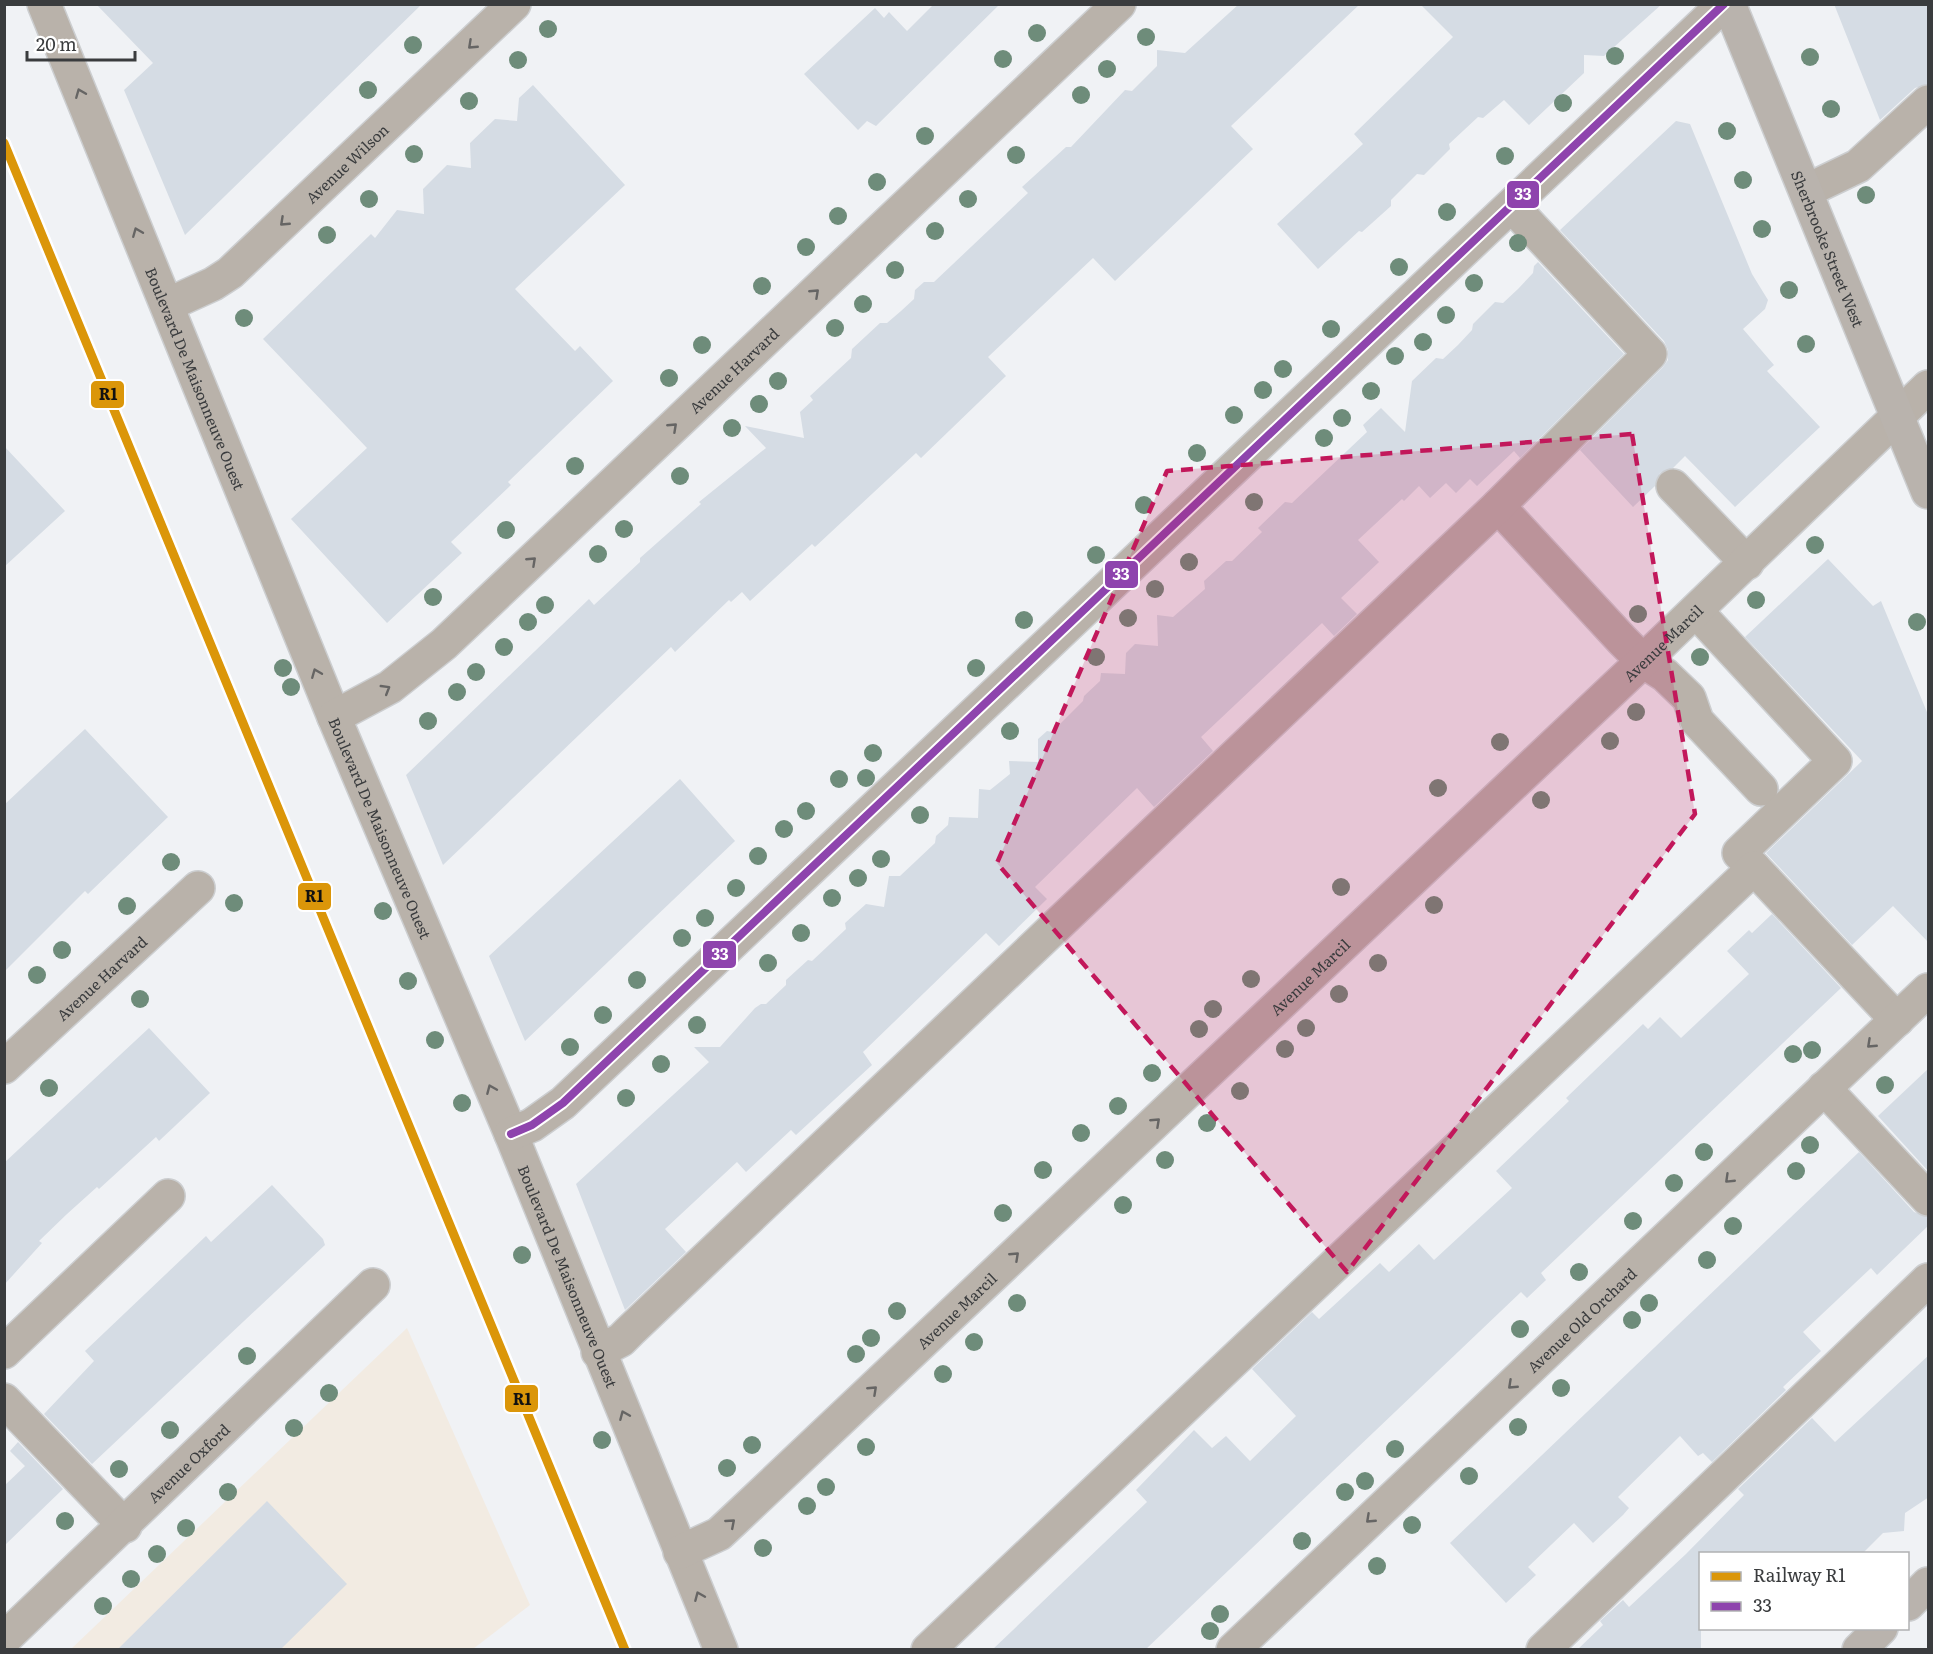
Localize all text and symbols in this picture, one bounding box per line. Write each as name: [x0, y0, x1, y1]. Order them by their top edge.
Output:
scale bar: [27, 24, 135, 62]
text: 20 m: [36, 30, 77, 57]
one-way arrow: [468, 37, 479, 48]
one-way arrow: [75, 89, 87, 100]
street label: Avenue Wilson: [299, 118, 393, 208]
street label: Sherbrooke Street West: [1786, 166, 1871, 330]
line badge: 33: [1506, 180, 1540, 209]
text: 33: [1514, 181, 1532, 205]
one-way arrow: [281, 214, 292, 225]
one-way arrow: [132, 227, 144, 238]
street label: Boulevard De Maisonneuve Ouest: [141, 263, 252, 493]
one-way arrow: [808, 289, 819, 300]
street label: Avenue Harvard: [683, 322, 783, 418]
line badge: R1: [90, 380, 125, 409]
text: R1: [99, 381, 118, 405]
one-way arrow: [667, 423, 677, 434]
one-way arrow: [524, 557, 535, 568]
line badge: 33: [1104, 560, 1139, 589]
text: 33: [1112, 561, 1130, 585]
street label: Avenue Marcil: [1617, 598, 1707, 686]
one-way arrow: [311, 669, 324, 679]
one-way arrow: [380, 685, 390, 697]
street label: Boulevard De Maisonneuve Ouest: [324, 713, 438, 942]
line badge: R1: [297, 882, 332, 911]
text: R1: [305, 883, 324, 907]
street label: Avenue Harvard: [51, 930, 151, 1025]
street label: Avenue Marcil: [1264, 933, 1355, 1020]
line badge: 33: [702, 940, 737, 969]
text: 33: [711, 941, 729, 965]
one-way arrow: [1867, 1037, 1877, 1048]
one-way arrow: [487, 1084, 499, 1095]
one-way arrow: [1149, 1118, 1160, 1129]
street label: Boulevard De Maisonneuve Ouest: [513, 1161, 624, 1391]
one-way arrow: [1726, 1171, 1737, 1182]
one-way arrow: [1007, 1252, 1018, 1263]
street label: Avenue Old Orchard: [1521, 1262, 1641, 1377]
street label: Avenue Marcil: [911, 1266, 1001, 1354]
one-way arrow: [1508, 1378, 1518, 1389]
line badge: R1: [504, 1384, 539, 1413]
text: R1: [513, 1386, 532, 1410]
one-way arrow: [865, 1386, 876, 1397]
one-way arrow: [619, 1411, 631, 1422]
street label: Avenue Oxford: [142, 1417, 234, 1507]
one-way arrow: [1366, 1512, 1377, 1523]
one-way arrow: [724, 1519, 735, 1530]
legend: [1699, 1552, 1909, 1630]
text: Railway R1: [1753, 1561, 1846, 1588]
one-way arrow: [694, 1591, 706, 1602]
text: 33: [1753, 1591, 1772, 1618]

